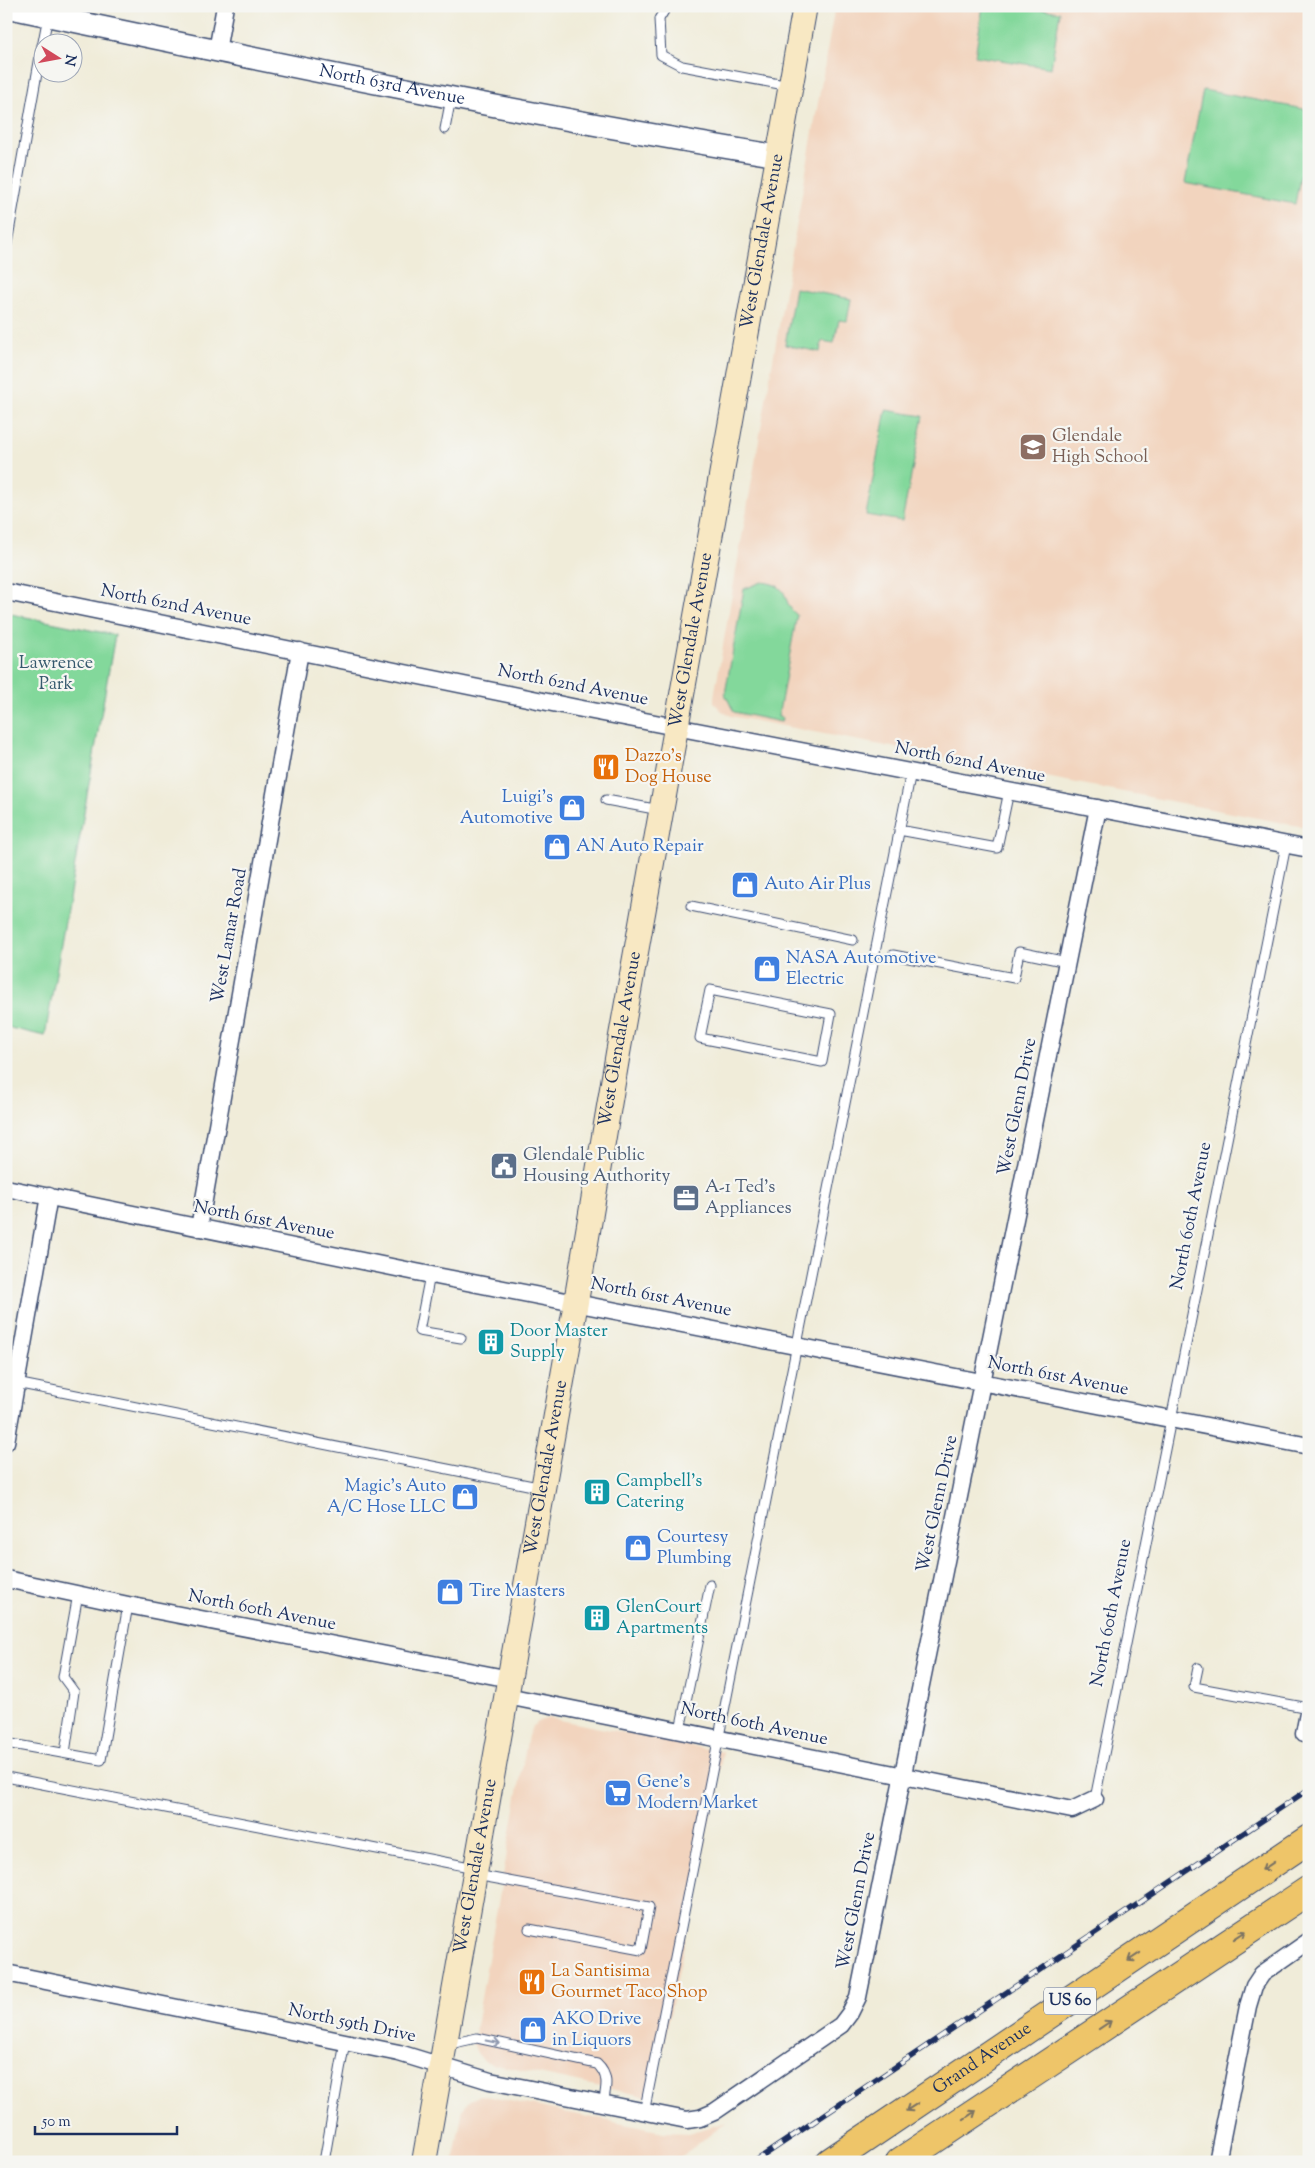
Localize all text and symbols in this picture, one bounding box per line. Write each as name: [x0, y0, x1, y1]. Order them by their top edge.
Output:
north arrow: [32, 32, 82, 82]
text: N: [58, 53, 80, 67]
street label: North 63rd Avenue: [317, 59, 467, 113]
street label: West Glendale Avenue: [734, 152, 791, 332]
place label: Glendale High School: [1052, 424, 1148, 471]
school or university icon: Glendale High School: [1018, 432, 1048, 462]
street label: West Glendale Avenue: [663, 551, 720, 730]
street label: North 62nd Avenue: [98, 579, 254, 633]
park label: Lawrence Park: [19, 651, 93, 698]
street label: North 62nd Avenue: [495, 659, 651, 713]
street label: North 62nd Avenue: [892, 736, 1048, 790]
place label: Dazzo's Dog House: [625, 744, 712, 791]
restaurant icon: Dazzo's Dog House: [591, 752, 621, 782]
place label: Luigi's Automotive: [460, 785, 553, 832]
shop icon: Luigi's Automotive: [557, 793, 587, 823]
shop icon: AN Auto Repair: [542, 832, 572, 862]
place label: AN Auto Repair: [576, 834, 704, 860]
street label: West Lamar Road: [205, 866, 255, 1006]
shop icon: Auto Air Plus: [730, 870, 760, 900]
place label: Auto Air Plus: [764, 872, 871, 898]
place label: NASA Automotive Electric: [786, 946, 936, 993]
street label: West Glendale Avenue: [593, 949, 649, 1129]
shop icon: NASA Automotive Electric: [752, 954, 782, 984]
street label: West Glenn Drive: [992, 1036, 1044, 1178]
street label: North 60th Avenue: [1165, 1140, 1219, 1292]
place label: Glendale Public Housing Authority: [523, 1143, 670, 1190]
public building icon: Glendale Public Housing Authority: [489, 1151, 519, 1181]
place label: A-1 Ted's Appliances: [705, 1175, 792, 1222]
office icon: A-1 Ted's Appliances: [671, 1183, 701, 1213]
street label: North 61st Avenue: [191, 1195, 337, 1247]
street label: North 61st Avenue: [588, 1272, 734, 1324]
place label: Door Master Supply: [510, 1319, 608, 1366]
building icon: Door Master Supply: [476, 1327, 506, 1357]
street label: North 61st Avenue: [985, 1351, 1131, 1403]
street label: West Glendale Avenue: [518, 1378, 575, 1558]
street label: West Glenn Drive: [911, 1433, 965, 1575]
place label: Campbell's Catering: [616, 1469, 702, 1516]
place label: Magic's Auto A/C Hose LLC: [327, 1474, 446, 1521]
building icon: Campbell's Catering: [582, 1477, 612, 1507]
shop icon: Magic's Auto A/C Hose LLC: [450, 1482, 480, 1512]
place label: Courtesy Plumbing: [657, 1525, 731, 1572]
shop icon: Courtesy Plumbing: [623, 1533, 653, 1563]
street label: North 60th Avenue: [1085, 1537, 1139, 1689]
shop icon: Tire Masters: [435, 1577, 465, 1607]
place label: Tire Masters: [469, 1579, 565, 1605]
street label: North 60th Avenue: [186, 1584, 338, 1638]
place label: GlenCourt Apartments: [616, 1595, 708, 1642]
building icon: GlenCourt Apartments: [582, 1603, 612, 1633]
street label: North 60th Avenue: [678, 1697, 830, 1753]
place label: Gene's Modern Market: [637, 1770, 758, 1817]
street label: West Glendale Avenue: [448, 1777, 504, 1956]
supermarket icon: Gene's Modern Market: [603, 1778, 633, 1808]
street label: West Glenn Drive: [831, 1830, 883, 1972]
one-way arrow: [1262, 1861, 1276, 1871]
one-way arrow: [1233, 1930, 1247, 1940]
one-way arrow: [1127, 1952, 1141, 1962]
place label: La Santisima Gourmet Taco Shop: [551, 1959, 707, 2006]
restaurant icon: La Santisima Gourmet Taco Shop: [517, 1967, 547, 1997]
road number: US 60: [1044, 1988, 1096, 2014]
street label: North 59th Drive: [286, 1998, 418, 2050]
place label: AKO Drive in Liquors: [552, 2007, 641, 2054]
shop icon: AKO Drive in Liquors: [518, 2015, 548, 2045]
street label: Grand Avenue: [928, 2016, 1037, 2102]
one-way arrow: [1098, 2020, 1112, 2030]
one-way arrow: [485, 2037, 501, 2047]
one-way arrow: [906, 2102, 920, 2112]
scale bar: [35, 2103, 178, 2135]
one-way arrow: [963, 2110, 977, 2120]
text: 50 m: [41, 2112, 71, 2133]

